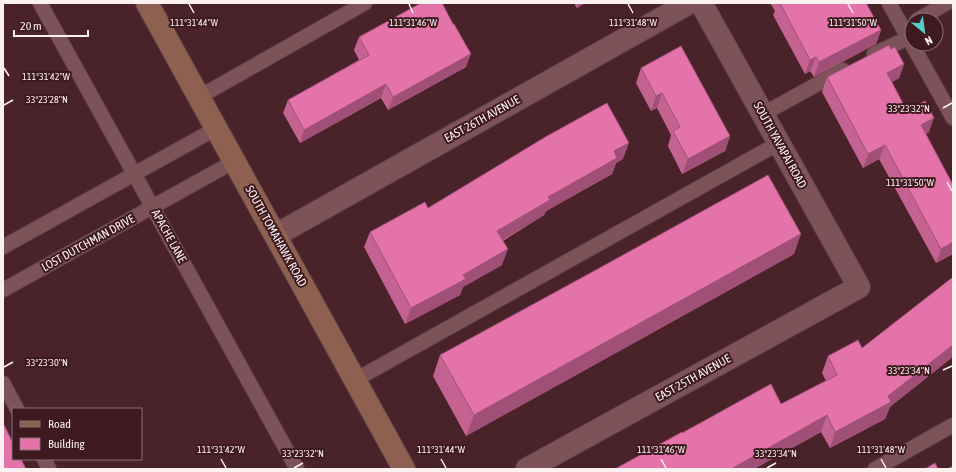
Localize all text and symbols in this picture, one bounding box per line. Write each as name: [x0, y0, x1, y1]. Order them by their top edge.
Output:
scale bar: [14, 12, 88, 38]
north arrow: [904, 12, 944, 52]
text: 111°31'44"W: [170, 17, 219, 28]
text: 111°31'46"W: [389, 17, 438, 28]
text: 111°31'48"W: [609, 17, 658, 28]
text: 111°31'50"W: [829, 17, 878, 28]
text: 20 m: [20, 19, 42, 33]
text: N: [923, 34, 935, 48]
text: 111°31'42"W: [22, 71, 71, 82]
street label: EAST 26TH AVENUE: [442, 93, 522, 145]
text: 33°23'28"N: [26, 94, 68, 105]
street label: SOUTH YAVAPAI ROAD: [751, 99, 810, 191]
text: 33°23'32"N: [888, 103, 930, 114]
text: 111°31'50"W: [886, 177, 935, 188]
street label: SOUTH TOMAHAWK ROAD: [242, 183, 310, 289]
street label: APACHE LANE: [149, 207, 189, 265]
street label: LOST DUTCHMAN DRIVE: [39, 212, 137, 274]
street label: EAST 25TH AVENUE: [653, 352, 733, 404]
text: 33°23'30"N: [26, 357, 68, 368]
text: 33°23'34"N: [888, 365, 930, 376]
legend: [12, 408, 142, 460]
text: Road: [48, 417, 71, 431]
text: Building: [48, 437, 86, 451]
text: 111°31'42"W: [197, 444, 246, 455]
text: 111°31'44"W: [417, 444, 466, 455]
text: 111°31'46"W: [637, 444, 686, 455]
text: 111°31'48"W: [857, 444, 906, 455]
text: 33°23'32"N: [282, 448, 324, 459]
text: 33°23'34"N: [755, 448, 797, 459]

